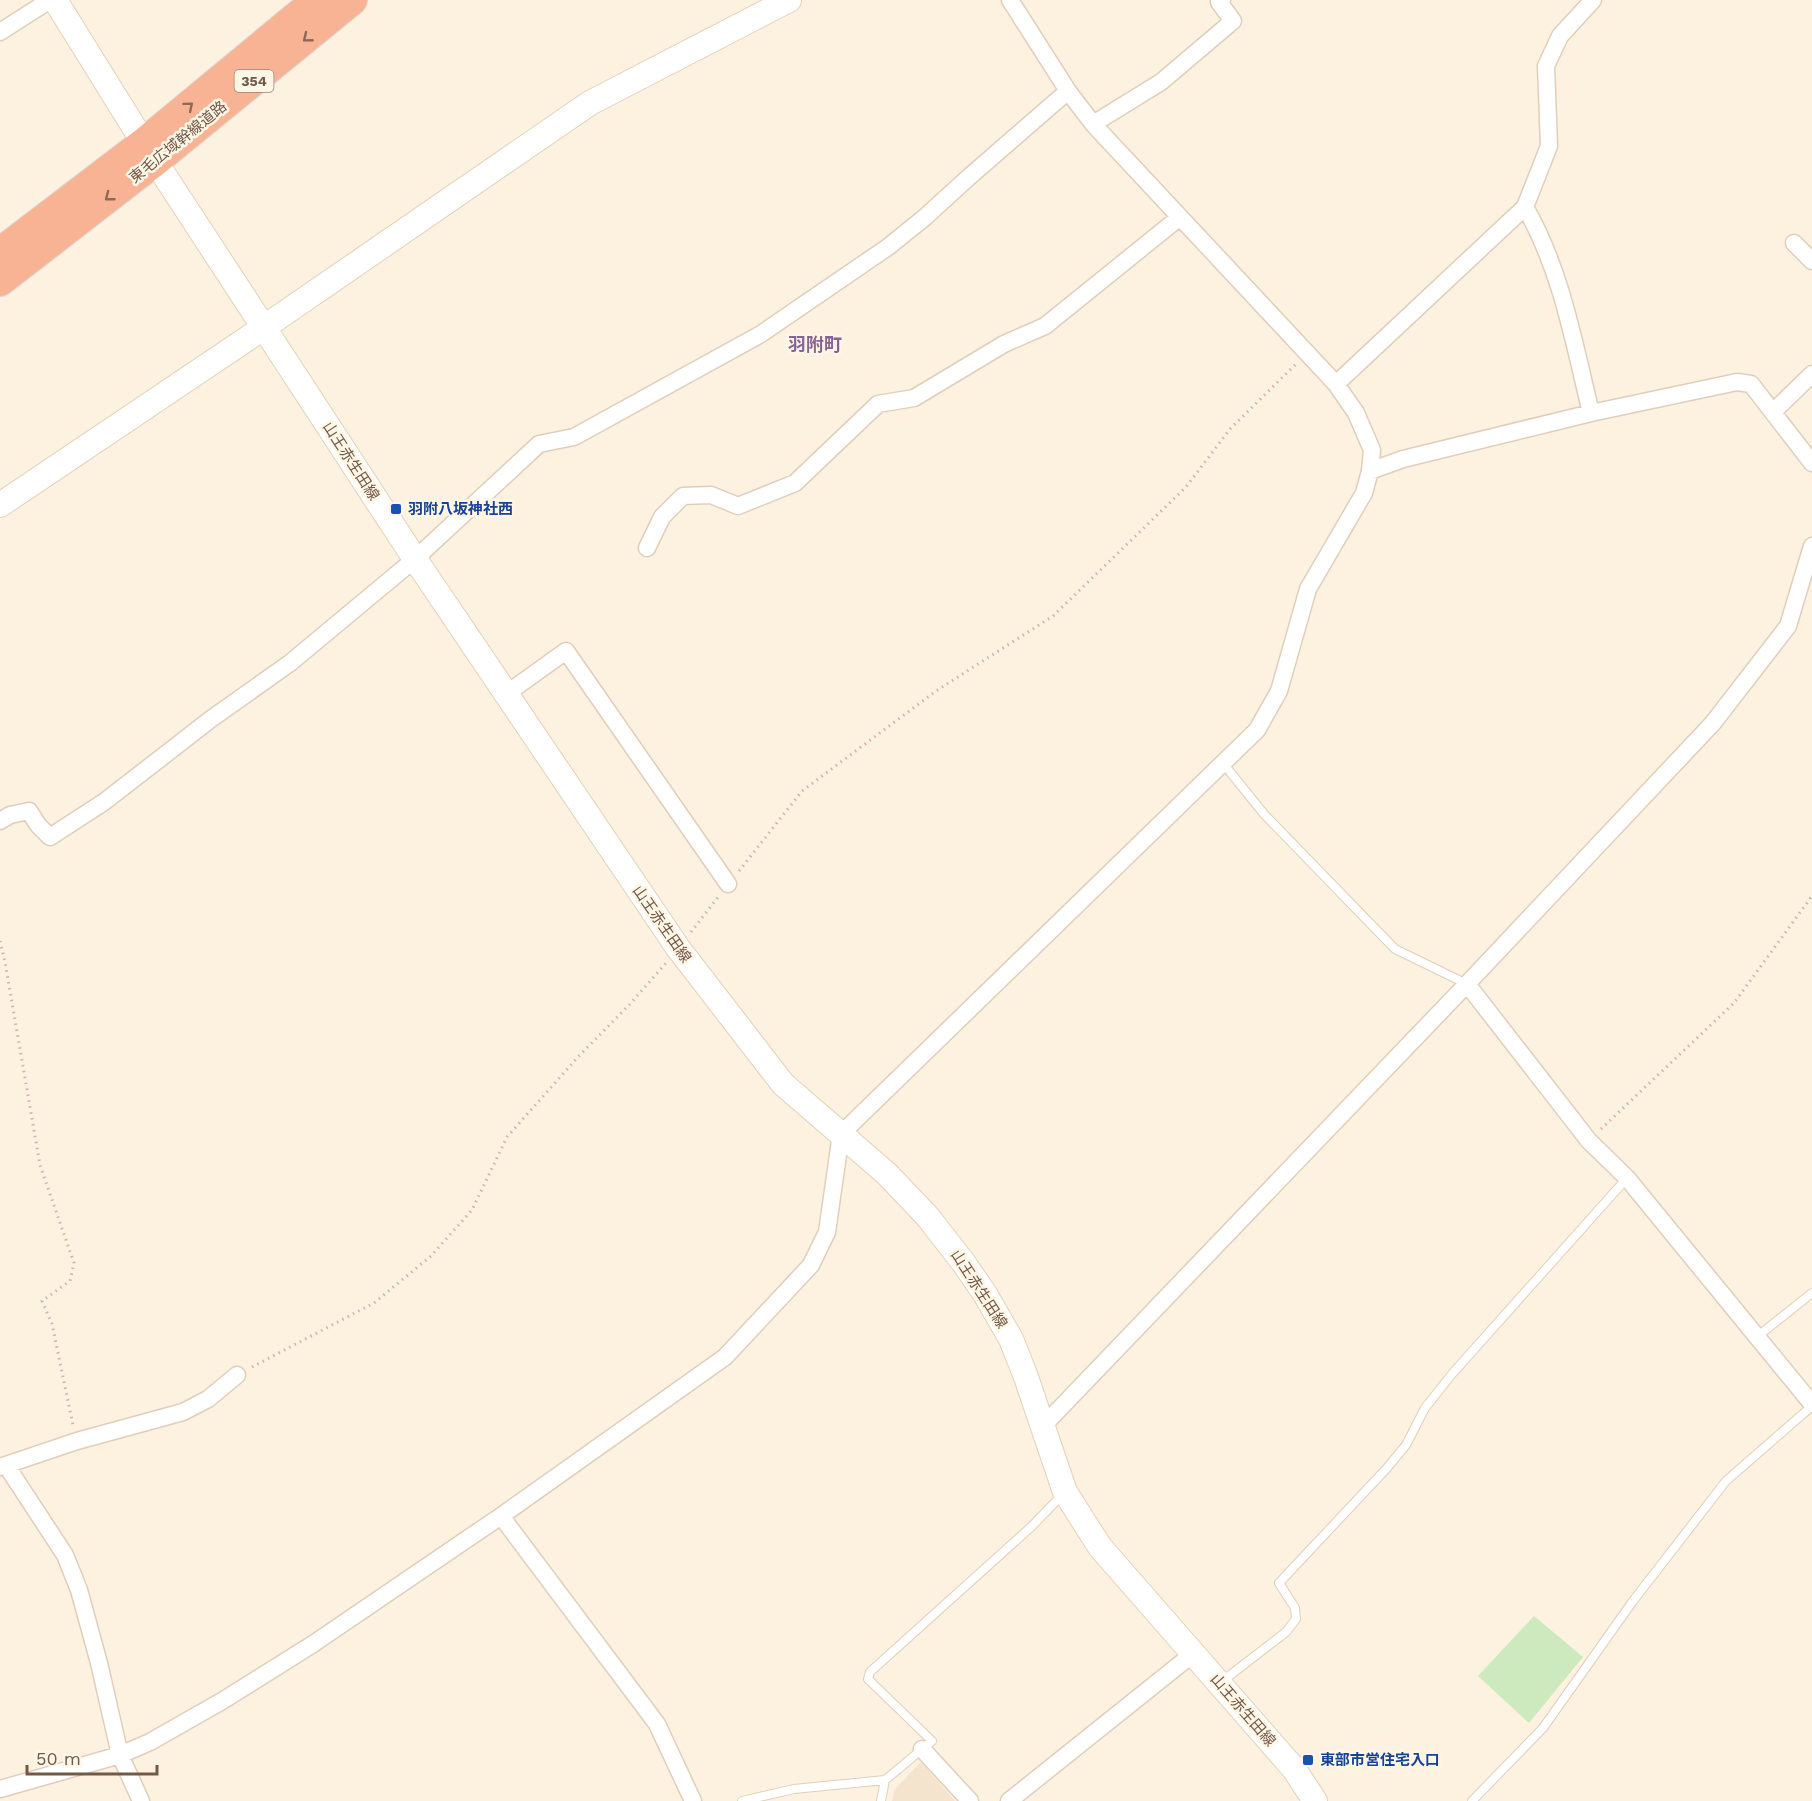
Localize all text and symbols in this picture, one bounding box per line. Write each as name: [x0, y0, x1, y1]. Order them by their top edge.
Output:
one-way arrow: [303, 30, 314, 41]
road number: 354: [234, 70, 274, 92]
street label: 東毛広域幹線道路: [126, 97, 230, 187]
one-way arrow: [182, 102, 193, 113]
one-way arrow: [104, 190, 115, 201]
district label: 羽附町: [788, 334, 842, 355]
street label: 山王赤生田線: [319, 418, 383, 504]
place label: 羽附八坂神社西: [408, 500, 513, 518]
marker: 羽附八坂神社西: [389, 502, 403, 516]
street label: 山王赤生田線: [629, 882, 695, 966]
street label: 山王赤生田線: [947, 1246, 1011, 1332]
street label: 山王赤生田線: [1207, 1670, 1279, 1750]
scale bar: [27, 1738, 158, 1776]
text: 50 m: [36, 1748, 81, 1769]
place label: 東部市営住宅入口: [1320, 1751, 1440, 1769]
marker: 東部市営住宅入口: [1301, 1753, 1315, 1767]

